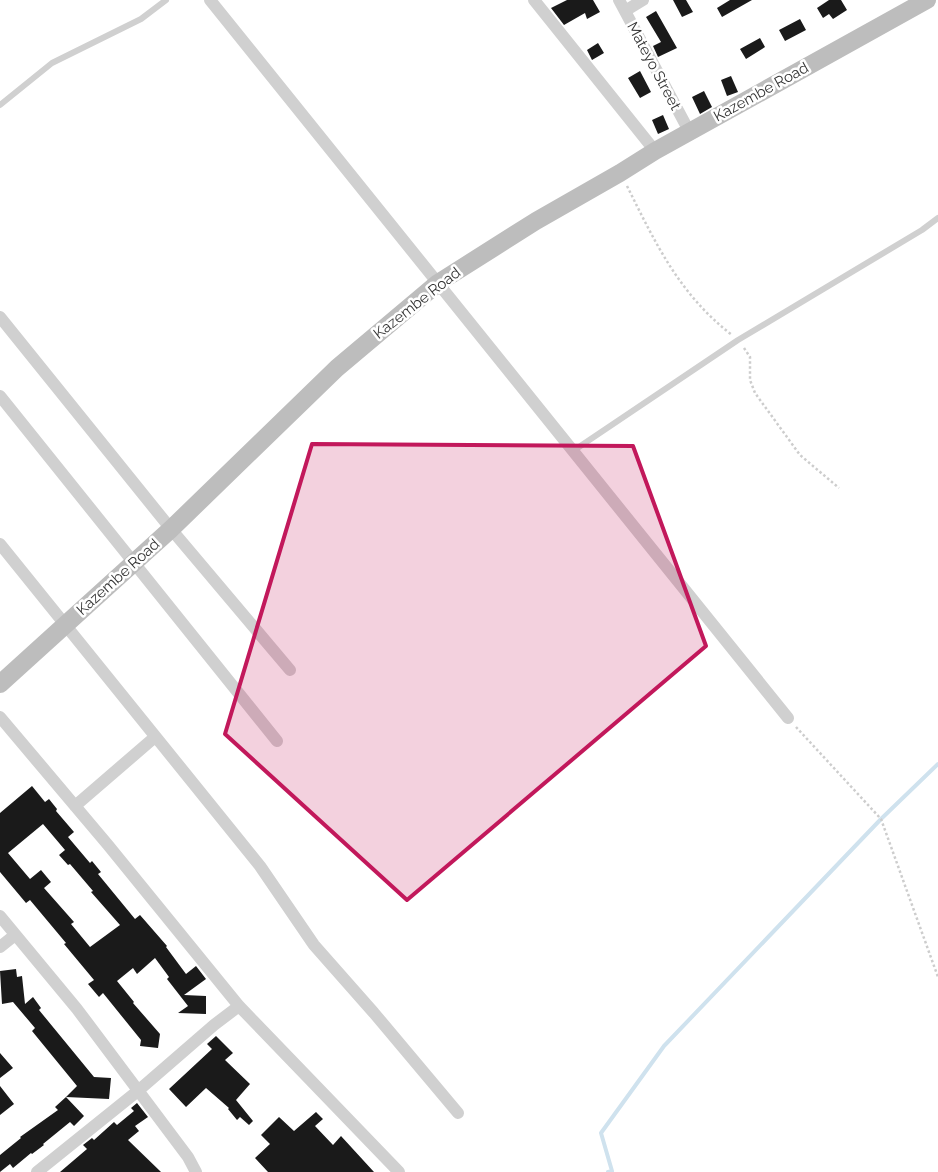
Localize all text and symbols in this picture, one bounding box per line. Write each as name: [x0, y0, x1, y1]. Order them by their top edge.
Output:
street label: Mateyo Street: [623, 19, 685, 113]
street label: Kazembe Road: [711, 59, 811, 125]
street label: Kazembe Road: [370, 263, 464, 343]
street label: Kazembe Road: [73, 535, 163, 619]

